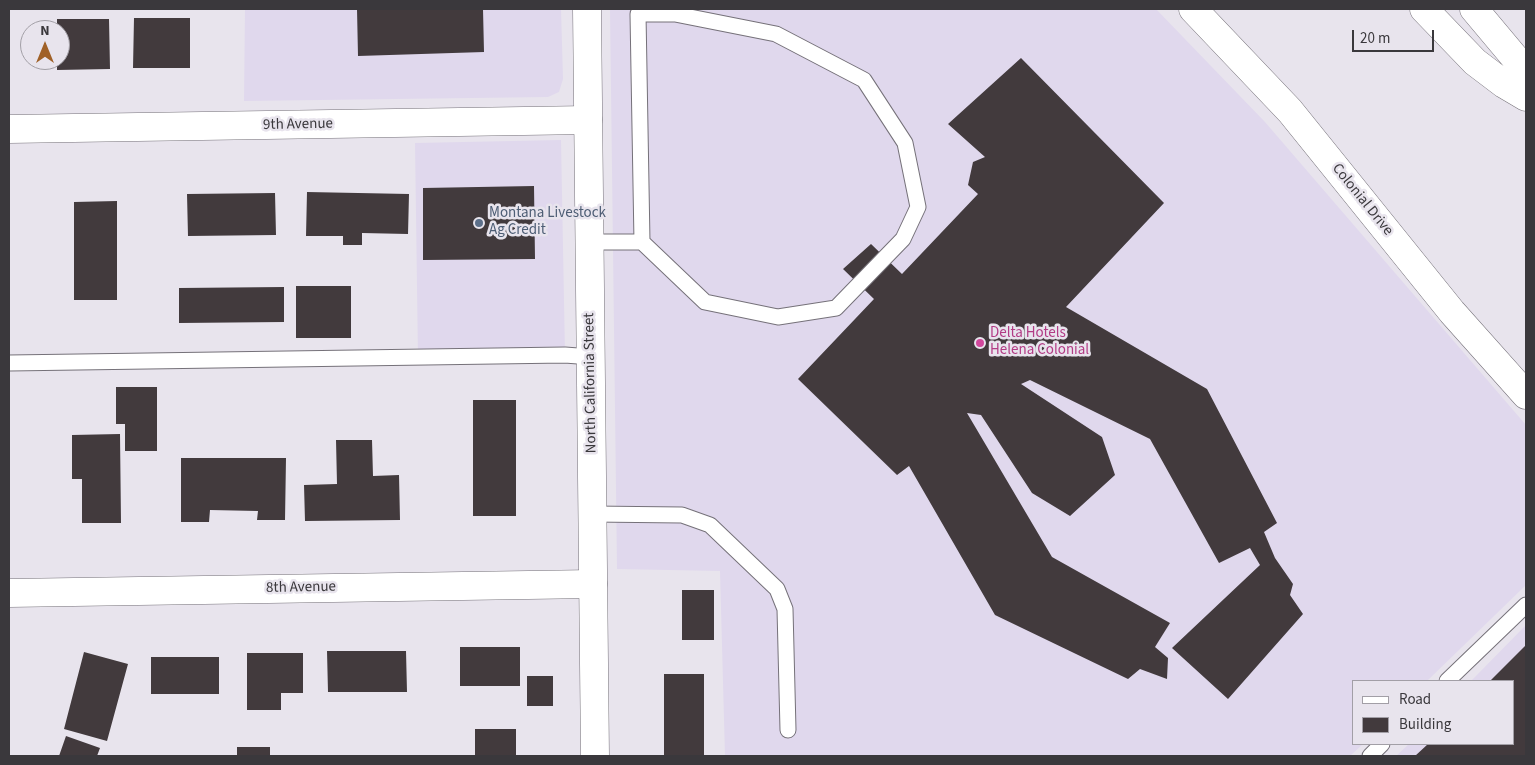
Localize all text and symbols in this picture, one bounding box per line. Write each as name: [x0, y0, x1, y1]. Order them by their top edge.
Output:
north arrow: [20, 20, 70, 70]
scale bar: [1355, 20, 1438, 52]
text: N: [40, 21, 50, 41]
text: 20 m: [1360, 28, 1390, 49]
street label: 9th Avenue: [263, 115, 333, 135]
street label: Colonial Drive: [1327, 160, 1397, 240]
place label: Montana Livestock Ag Credit: [489, 205, 606, 240]
marker: Montana Livestock Ag Credit: [473, 217, 485, 229]
street label: North California Street: [581, 313, 601, 453]
place label: Delta Hotels Helena Colonial: [990, 325, 1089, 360]
marker: Delta Hotels Helena Colonial: [974, 337, 986, 349]
street label: 8th Avenue: [266, 578, 336, 598]
legend: [1352, 680, 1515, 745]
text: Road: [1399, 689, 1431, 710]
text: Building: [1399, 714, 1451, 735]

